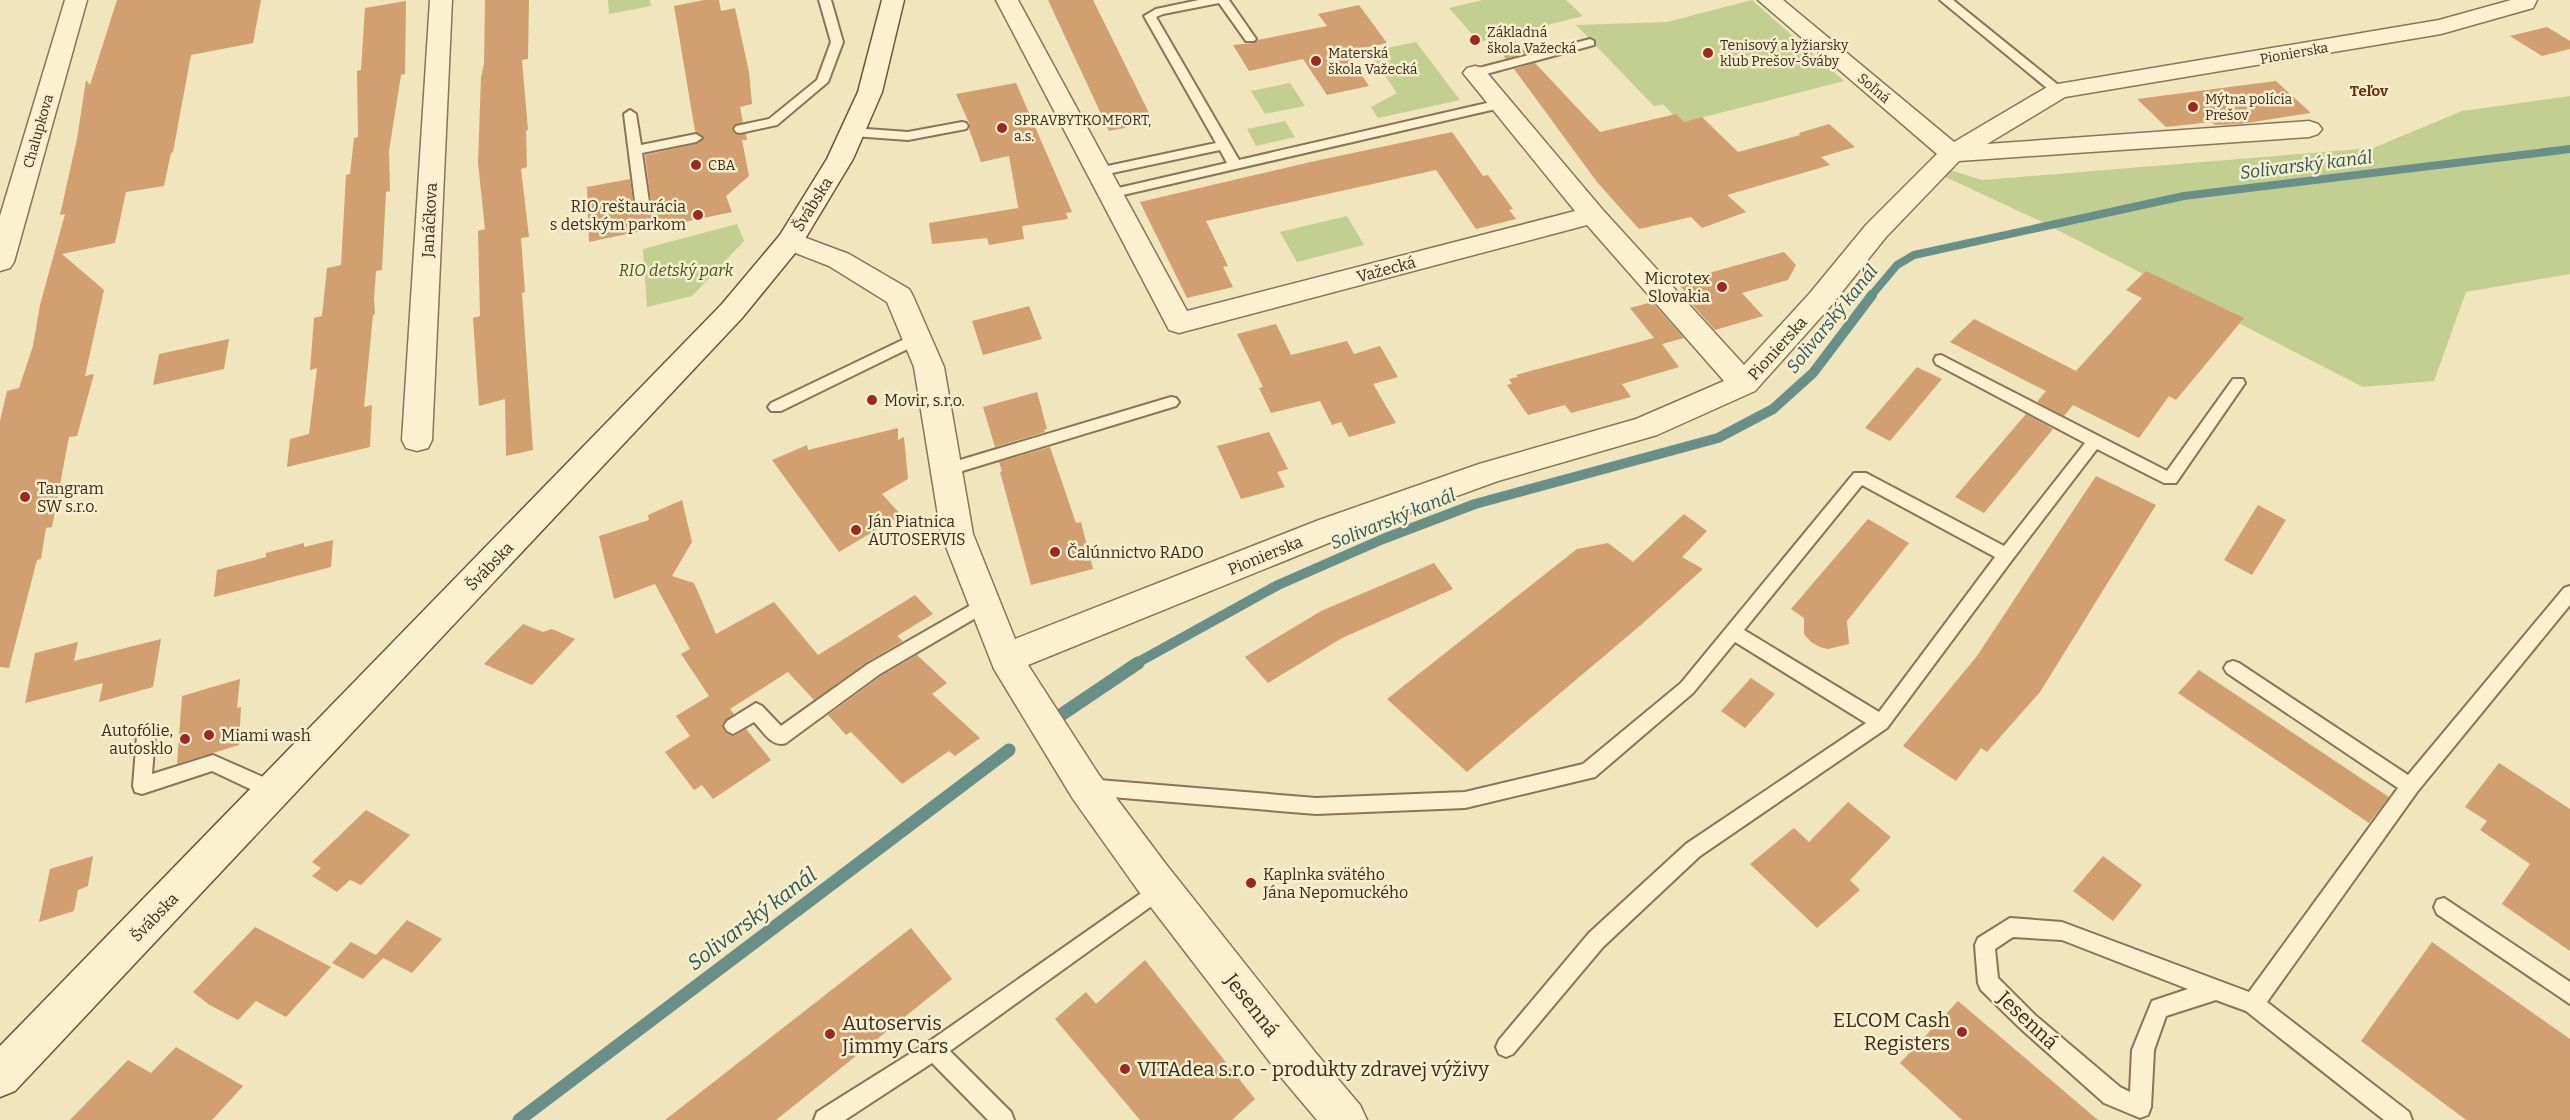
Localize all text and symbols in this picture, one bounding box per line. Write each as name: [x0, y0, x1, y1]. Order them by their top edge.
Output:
place label: Základná škola Važecká: [1487, 24, 1577, 57]
marker: Základná škola Važecká: [1468, 33, 1482, 47]
place label: Tenisový a lyžiarsky klub Prešov-Šváby: [1720, 37, 1849, 70]
street label: Pionierska: [2259, 39, 2330, 68]
place label: Materská škola Važecká: [1328, 45, 1418, 78]
marker: Tenisový a lyžiarsky klub Prešov-Šváby: [1701, 46, 1715, 60]
marker: Materská škola Važecká: [1309, 54, 1323, 68]
street label: Soľná: [1854, 70, 1894, 107]
district label: Teľov: [2350, 82, 2389, 100]
place label: Mýtna polícia Prešov: [2205, 91, 2293, 124]
street label: Chalupkova: [20, 92, 57, 170]
marker: Mýtna polícia Prešov: [2186, 100, 2200, 114]
place label: SPRAVBYTKOMFORT, a.s.: [1014, 112, 1151, 145]
marker: SPRAVBYTKOMFORT, a.s.: [995, 121, 1009, 135]
water label: Solivarský kanál: [2239, 146, 2374, 184]
place label: CBA: [708, 157, 735, 174]
marker: CBA: [689, 158, 703, 172]
street label: Švábska: [788, 173, 837, 235]
street label: Janáčkova: [418, 182, 441, 259]
place label: RIO reštaurácia s detským parkom: [550, 197, 686, 234]
marker: RIO reštaurácia s detským parkom: [691, 208, 705, 222]
street label: Važecká: [1355, 252, 1418, 286]
water label: Solivarský kanál: [1782, 260, 1883, 378]
park label: RIO detský park: [619, 261, 734, 280]
place label: Microtex Slovakia: [1644, 269, 1710, 306]
marker: Microtex Slovakia: [1715, 280, 1729, 294]
street label: Pionierska: [1744, 312, 1811, 384]
place label: Movir, s.r.o.: [884, 391, 965, 410]
marker: Movir, s.r.o.: [865, 393, 879, 407]
place label: Tangram SW s.r.o.: [37, 479, 104, 516]
water label: Solivarský kanál: [1327, 484, 1459, 554]
marker: Tangram SW s.r.o.: [18, 490, 32, 504]
place label: Ján Piatnica AUTOSERVIS: [867, 512, 966, 549]
marker: Ján Piatnica AUTOSERVIS: [849, 523, 863, 537]
street label: Pionierska: [1225, 532, 1306, 579]
street label: Švábska: [461, 537, 517, 595]
place label: Čalúnnictvo RADO: [1067, 542, 1204, 562]
marker: Čalúnnictvo RADO: [1048, 545, 1062, 559]
place label: Autofólie, autosklo: [101, 721, 173, 758]
place label: Miami wash: [221, 726, 311, 745]
marker: Miami wash: [202, 728, 216, 742]
marker: Autofólie, autosklo: [178, 732, 192, 746]
water label: Solivarský kanál: [682, 862, 822, 976]
place label: Kaplnka svätého Jána Nepomuckého: [1262, 865, 1408, 902]
marker: Kaplnka svätého Jána Nepomuckého: [1244, 876, 1258, 890]
street label: Švábska: [126, 888, 182, 946]
street label: Jesenná: [1219, 968, 1284, 1042]
street label: Jesenná: [1992, 985, 2063, 1054]
place label: ELCOM Cash Registers: [1833, 1008, 1951, 1055]
place label: Autoservis Jimmy Cars: [841, 1011, 948, 1058]
marker: ELCOM Cash Registers: [1955, 1025, 1969, 1039]
marker: Autoservis Jimmy Cars: [823, 1027, 837, 1041]
place label: VITAdea s.r.o - produkty zdravej výživy: [1137, 1057, 1489, 1082]
marker: VITAdea s.r.o - produkty zdravej výživy: [1118, 1062, 1132, 1076]

